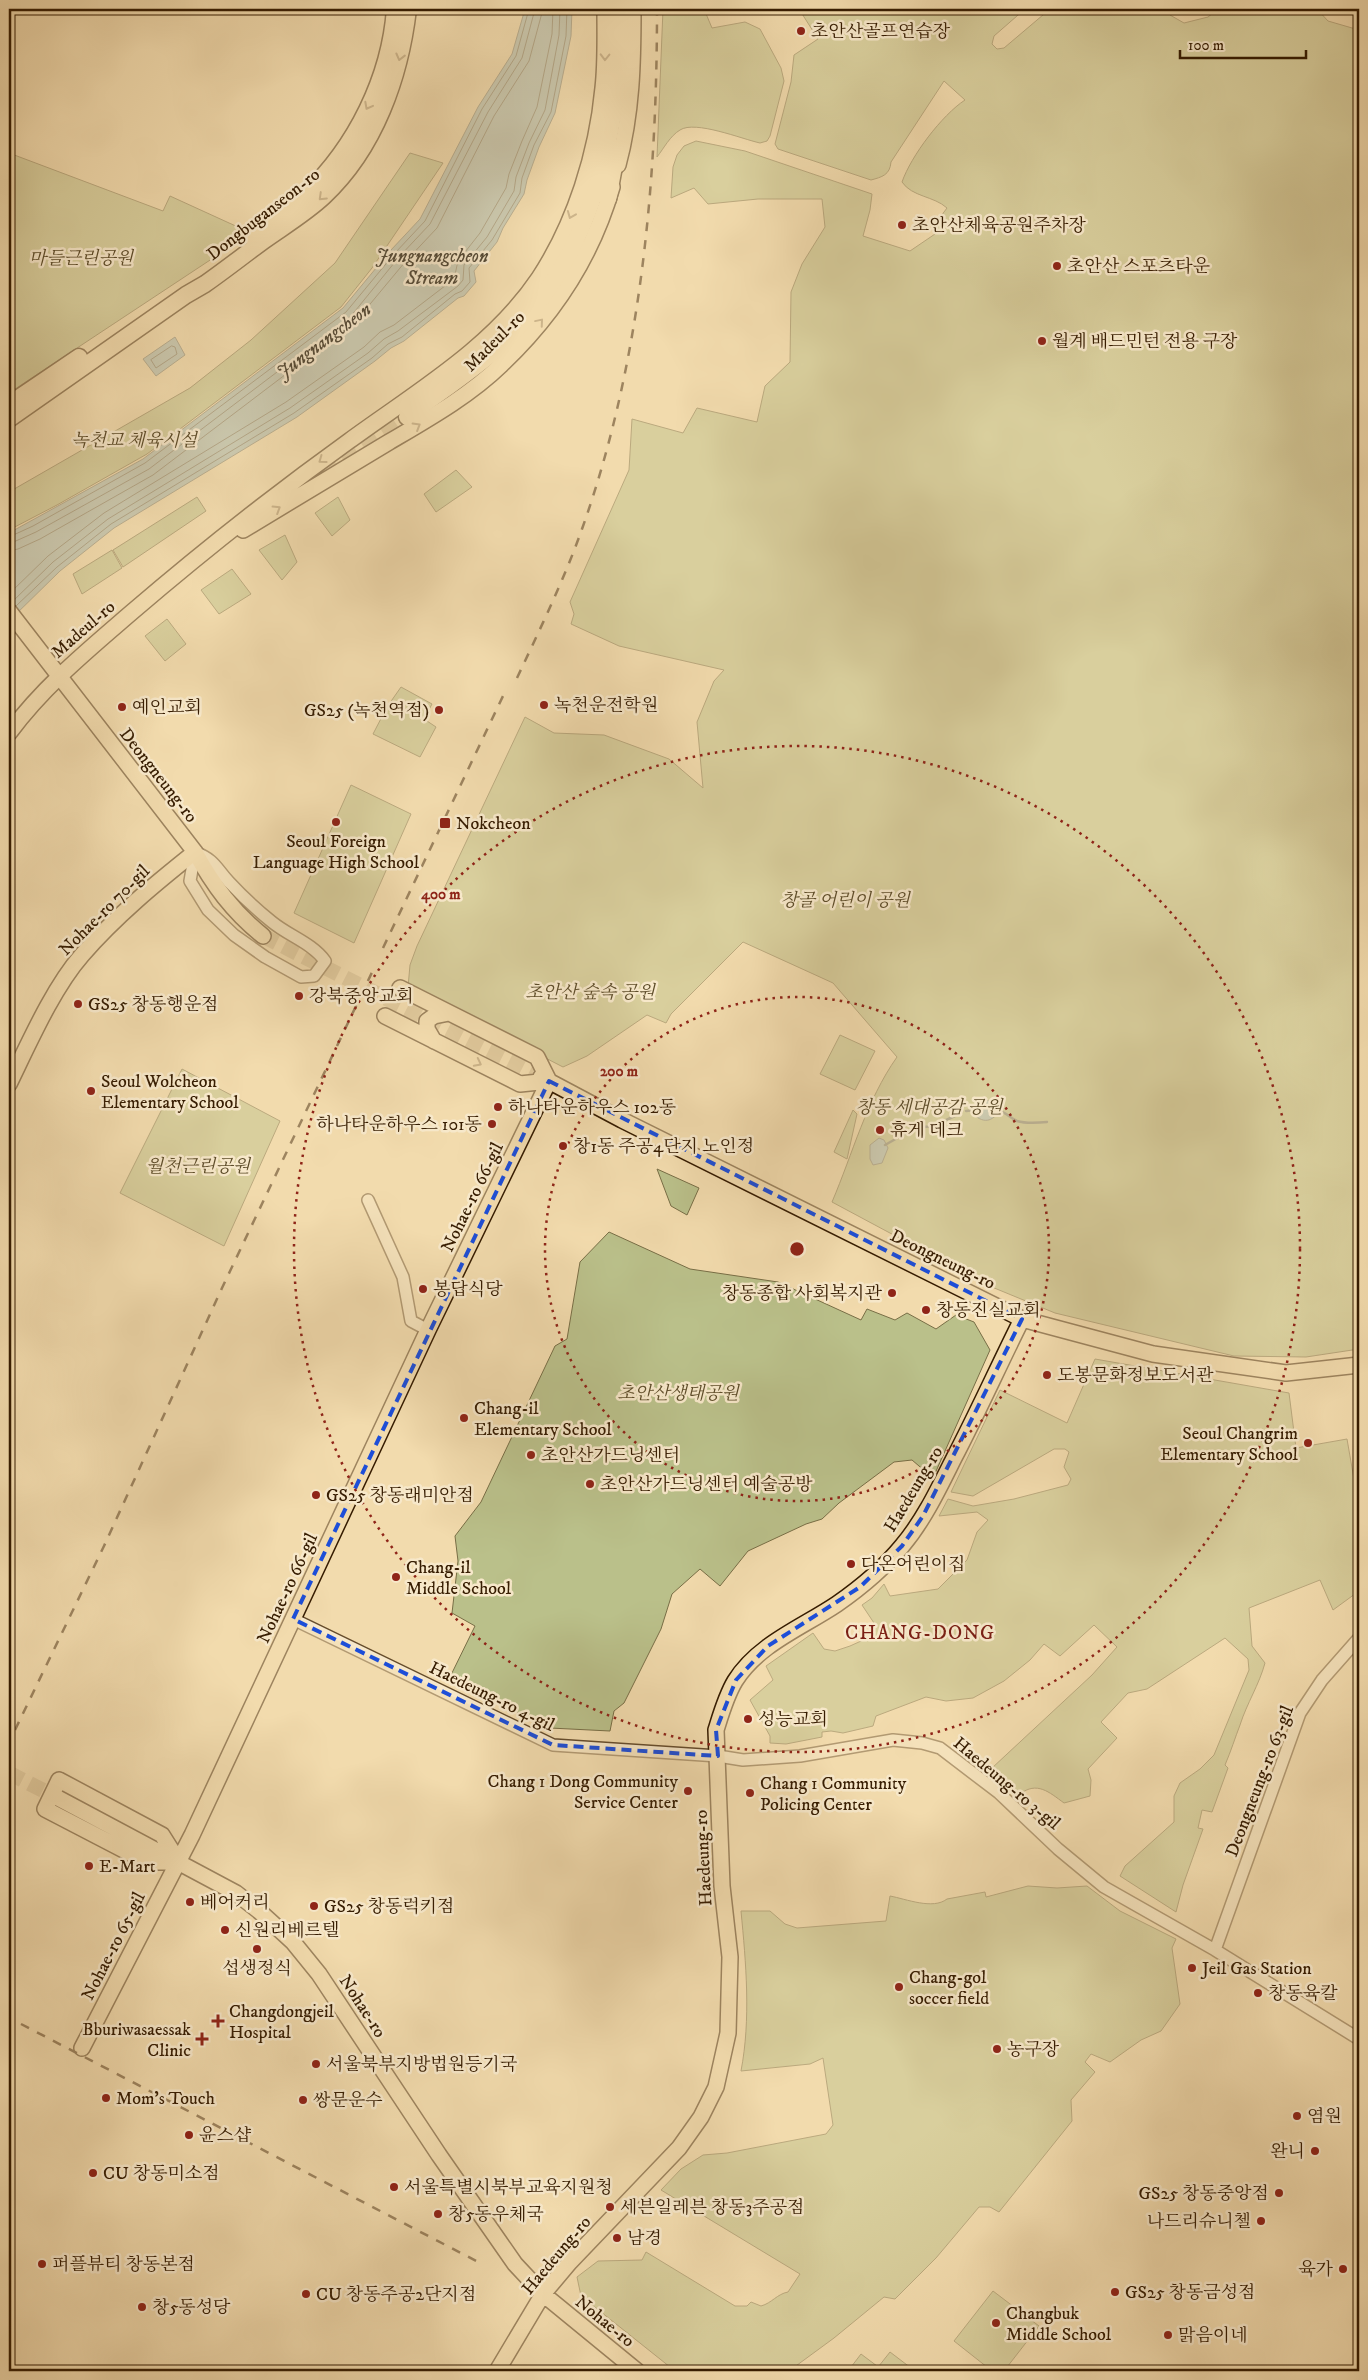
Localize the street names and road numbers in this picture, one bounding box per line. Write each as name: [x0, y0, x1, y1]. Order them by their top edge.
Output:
street label: Dongbuganseon-ro: [203, 164, 325, 266]
street label: Madeul-ro: [460, 306, 530, 377]
street label: Madeul-ro: [47, 596, 120, 663]
street label: Deongneung-ro: [114, 724, 202, 828]
street label: Nohae-ro 70-gil: [55, 860, 155, 961]
street label: Nohae-ro 66-gil: [437, 1139, 509, 1256]
street label: Deongneung-ro: [886, 1225, 999, 1295]
street label: Haedeung-ro: [880, 1442, 948, 1536]
street label: Nohae-ro 66-gil: [253, 1529, 323, 1647]
street label: Haedeung-ro 4-gil: [425, 1657, 558, 1737]
street label: Deongneung-ro 63-gil: [1221, 1702, 1299, 1860]
street label: Haedeung-ro 3-gil: [948, 1733, 1065, 1835]
street label: Haedeung-ro: [690, 1809, 718, 1907]
street label: Nohae-ro 65-gil: [77, 1888, 151, 2004]
street label: Nohae-ro: [334, 1971, 391, 2042]
street label: Haedeung-ro: [517, 2212, 596, 2300]
street label: Nohae-ro: [570, 2291, 639, 2353]

